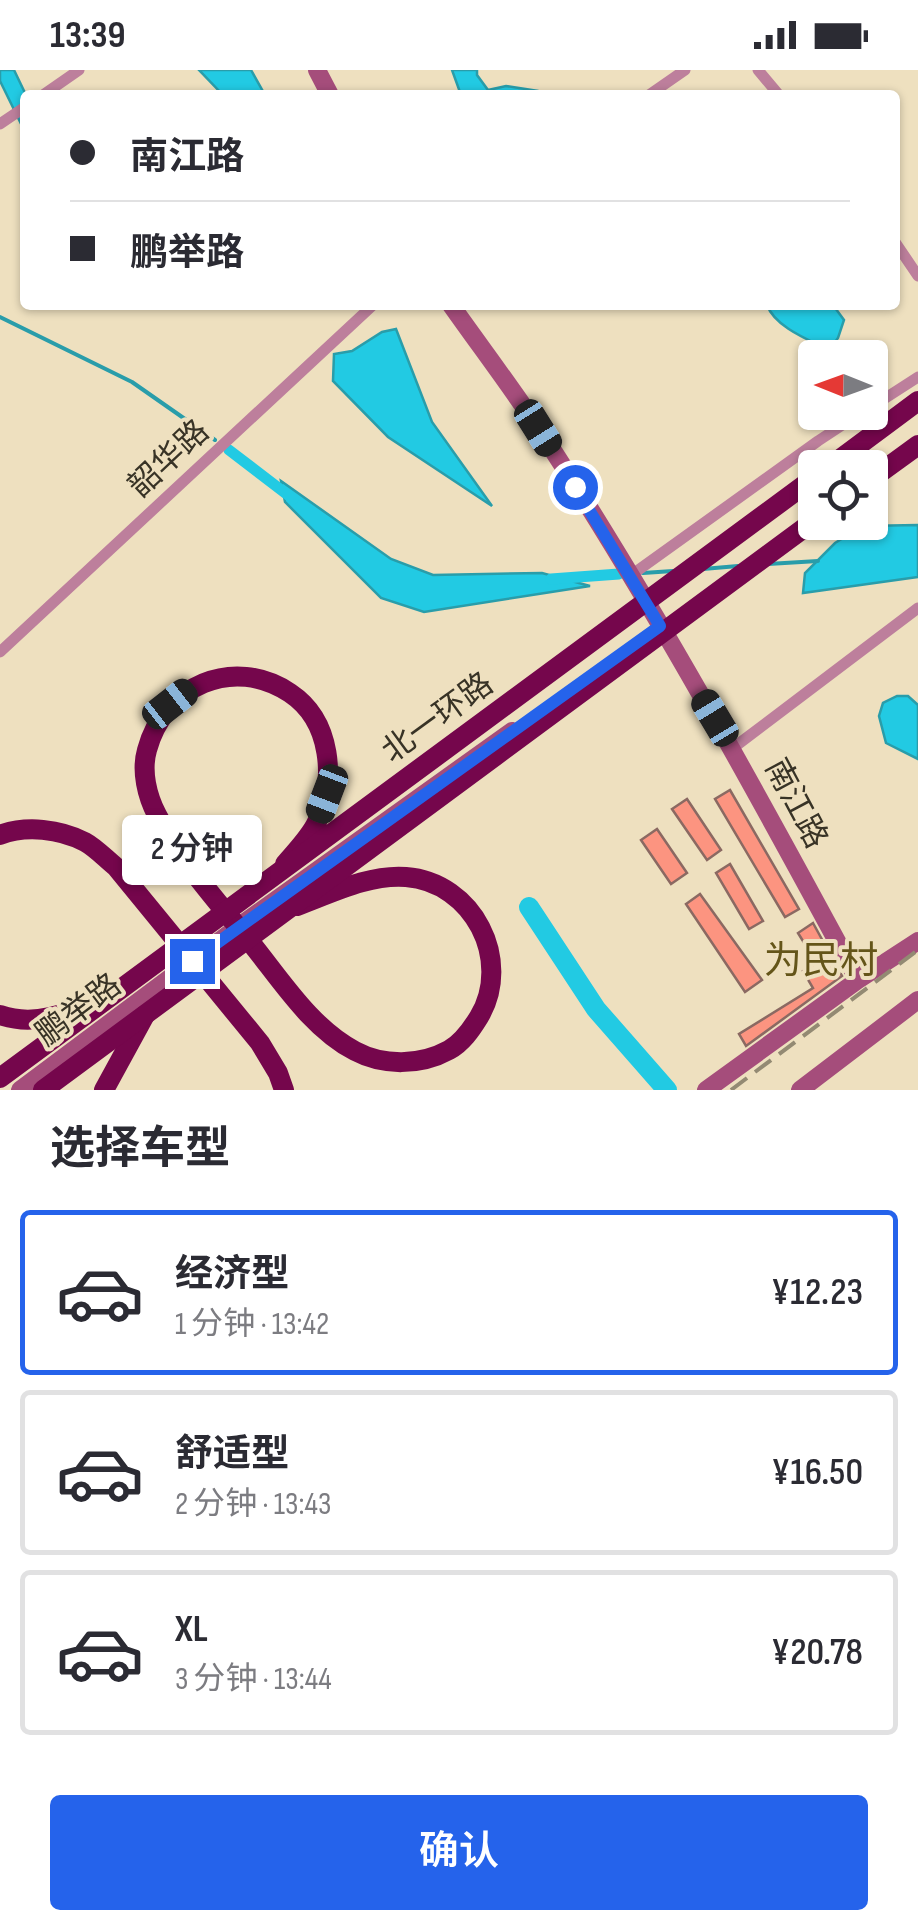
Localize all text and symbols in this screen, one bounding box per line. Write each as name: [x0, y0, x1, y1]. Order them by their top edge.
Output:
text: 13:39: [50, 13, 125, 58]
text: 南江路: [130, 135, 244, 180]
text: 鹏举路: [130, 231, 244, 276]
north arrow: [798, 340, 888, 430]
map controls: [798, 340, 888, 540]
car: [509, 395, 567, 461]
street label: 韶华路: [121, 412, 217, 506]
button: locate: [798, 450, 888, 540]
route start: [553, 465, 598, 510]
street label: 北一环路: [375, 665, 501, 772]
car: [137, 674, 203, 734]
car: [687, 685, 743, 751]
street label: 南江路: [756, 752, 835, 855]
car: [302, 761, 352, 827]
callout: 2 分钟: [122, 816, 262, 886]
text: 2 分钟: [151, 830, 233, 869]
route end: [170, 939, 215, 984]
district label: 为民村: [764, 939, 878, 984]
street label: 鹏举路: [29, 966, 129, 1055]
text: 选择车型: [50, 1122, 230, 1177]
icon: car: [55, 1248, 145, 1338]
text: 经济型: [175, 1252, 289, 1297]
text: ¥12.23: [771, 1270, 863, 1315]
text: 1 分钟 · 13:42: [175, 1305, 329, 1344]
icon: car: [55, 1428, 145, 1518]
text: 舒适型: [175, 1432, 289, 1477]
text: ¥16.50: [771, 1450, 863, 1495]
text: 2 分钟 · 13:43: [175, 1485, 331, 1524]
text: XL: [175, 1607, 208, 1652]
icon: car: [55, 1608, 145, 1698]
text: ¥20.78: [771, 1630, 863, 1675]
text: 3 分钟 · 13:44: [175, 1660, 332, 1699]
button: 确认: [50, 1795, 868, 1910]

